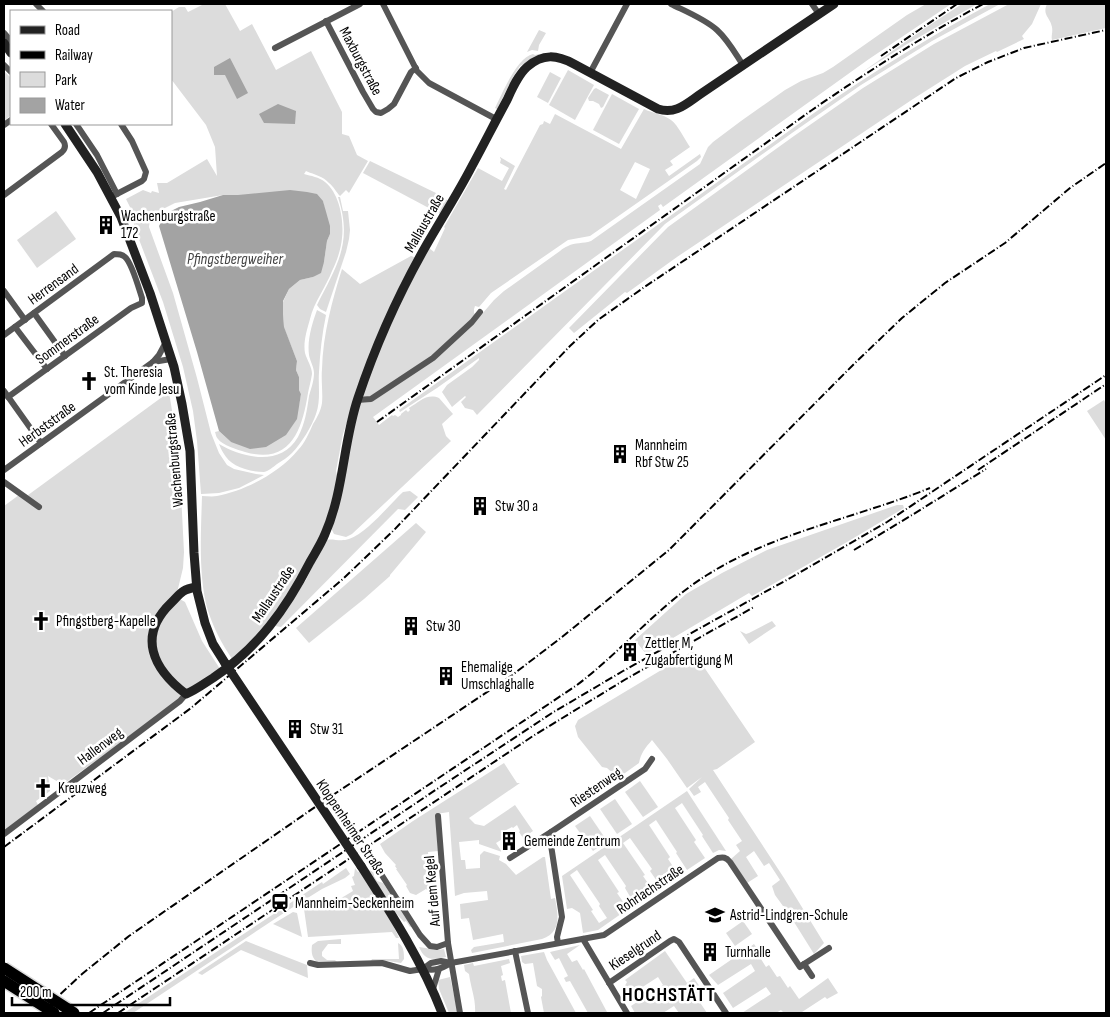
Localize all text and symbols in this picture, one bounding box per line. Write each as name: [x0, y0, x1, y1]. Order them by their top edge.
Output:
legend: [10, 10, 172, 125]
text: Road: [55, 21, 80, 40]
street label: Maxburgstraße: [335, 24, 387, 99]
text: Railway: [55, 46, 93, 65]
text: Park: [55, 71, 77, 90]
text: Water: [55, 96, 86, 115]
street label: Mallaustraße: [400, 191, 449, 256]
place label: Wachenburgstraße 172: [121, 207, 216, 243]
building icon: Wachenburgstraße 172: [95, 214, 117, 236]
water label: Pfingstbergweiher: [187, 250, 284, 269]
street label: Herrensand: [24, 260, 82, 309]
street label: Sommerstraße: [32, 310, 103, 369]
place label: St. Theresia vom Kinde Jesu: [104, 363, 179, 399]
church icon: St. Theresia vom Kinde Jesu: [78, 370, 100, 392]
street label: Herbststraße: [15, 397, 80, 452]
street label: Wachenburgstraße: [161, 412, 188, 508]
place label: Mannheim Rbf Stw 25: [635, 436, 689, 472]
building icon: Mannheim Rbf Stw 25: [609, 443, 631, 465]
building icon: Stw 30 a: [469, 495, 491, 517]
place label: Stw 30 a: [495, 497, 538, 516]
street label: Mallaustraße: [248, 562, 299, 626]
church icon: Pfingstberg-Kapelle: [30, 610, 52, 632]
place label: Pfingstberg-Kapelle: [56, 612, 156, 631]
building icon: Stw 30: [400, 615, 422, 637]
place label: Stw 30: [426, 617, 461, 636]
place label: Zettler M, Zugabfertigung M: [645, 634, 733, 670]
building icon: Zettler M, Zugabfertigung M: [619, 641, 641, 663]
place label: Ehemalige Umschlaghalle: [461, 658, 534, 694]
building icon: Ehemalige Umschlaghalle: [435, 665, 457, 687]
building icon: Stw 31: [284, 718, 306, 740]
place label: Stw 31: [310, 720, 344, 739]
street label: Hallenweg: [74, 723, 127, 770]
street label: Riestenweg: [567, 763, 626, 812]
street label: Kloppenheimer Straße: [312, 776, 390, 879]
church icon: Kreuzweg: [32, 777, 54, 799]
place label: Kreuzweg: [58, 779, 107, 798]
building icon: Gemeinde Zentrum: [498, 830, 520, 852]
place label: Gemeinde Zentrum: [524, 832, 620, 851]
street label: Auf dem Kegel: [420, 855, 445, 928]
street label: Rohrlachstraße: [613, 860, 687, 919]
station icon: Mannheim-Seckenheim: [269, 892, 291, 914]
place label: Mannheim-Seckenheim: [295, 894, 414, 913]
school or university icon: Astrid-Lindgren-Schule: [704, 904, 726, 926]
place label: Astrid-Lindgren-Schule: [729, 906, 848, 925]
street label: Kieselgrund: [605, 926, 665, 975]
building icon: Turnhalle: [699, 941, 721, 963]
place label: Turnhalle: [725, 943, 771, 962]
scale bar: [12, 974, 170, 1006]
text: 200 m: [20, 983, 52, 1002]
district label: HOCHSTÄTT: [622, 983, 716, 1007]

